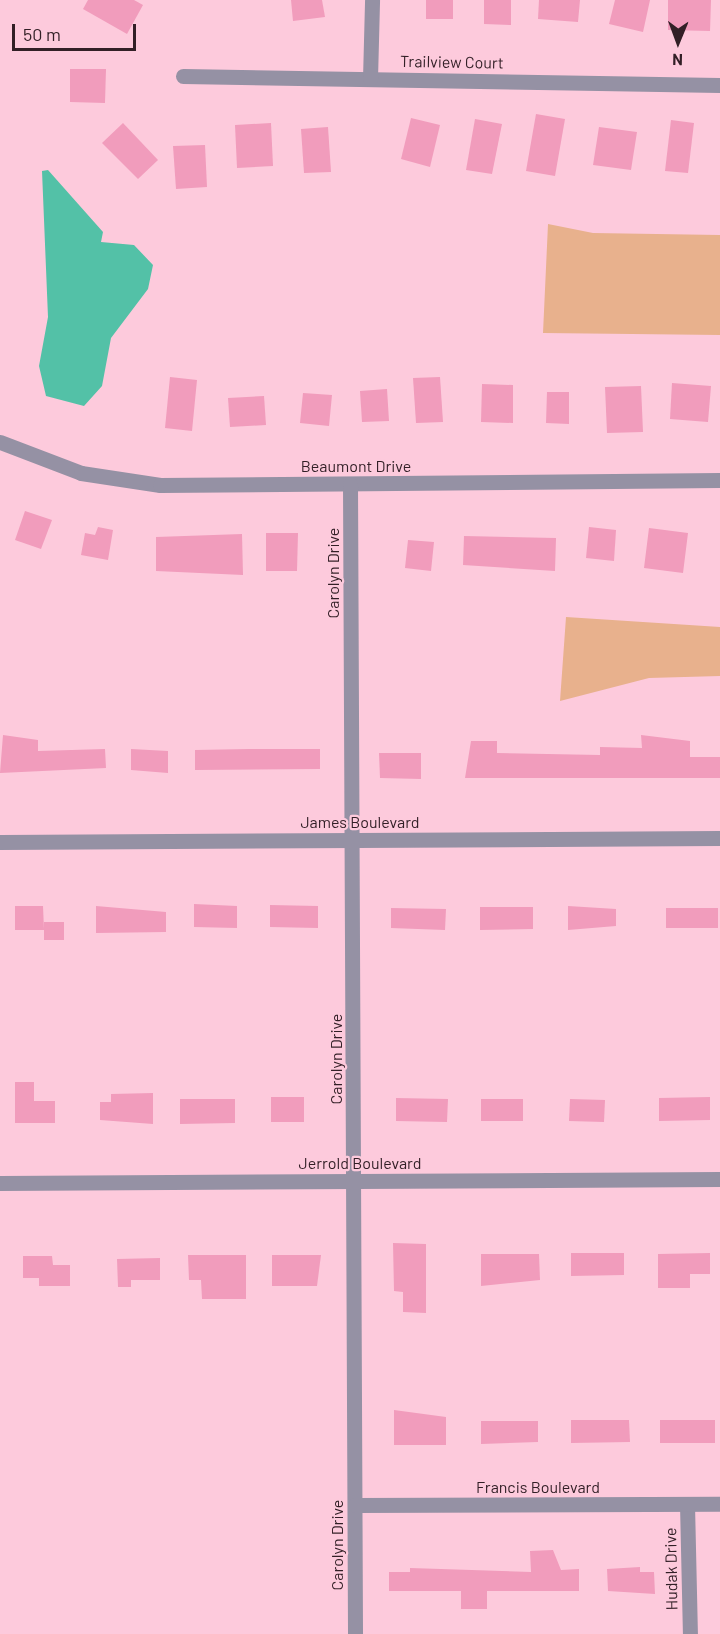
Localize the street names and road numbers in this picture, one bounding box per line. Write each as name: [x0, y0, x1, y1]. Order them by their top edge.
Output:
street label: Trailview Court: [400, 51, 504, 73]
street label: Beaumont Drive: [301, 456, 411, 476]
street label: Carolyn Drive: [323, 528, 343, 618]
street label: James Boulevard: [300, 812, 420, 832]
street label: Carolyn Drive: [326, 1014, 346, 1104]
street label: Jerrold Boulevard: [298, 1153, 422, 1173]
street label: Francis Boulevard: [476, 1477, 600, 1497]
street label: Carolyn Drive: [327, 1500, 347, 1590]
street label: Hudak Drive: [661, 1527, 681, 1611]

